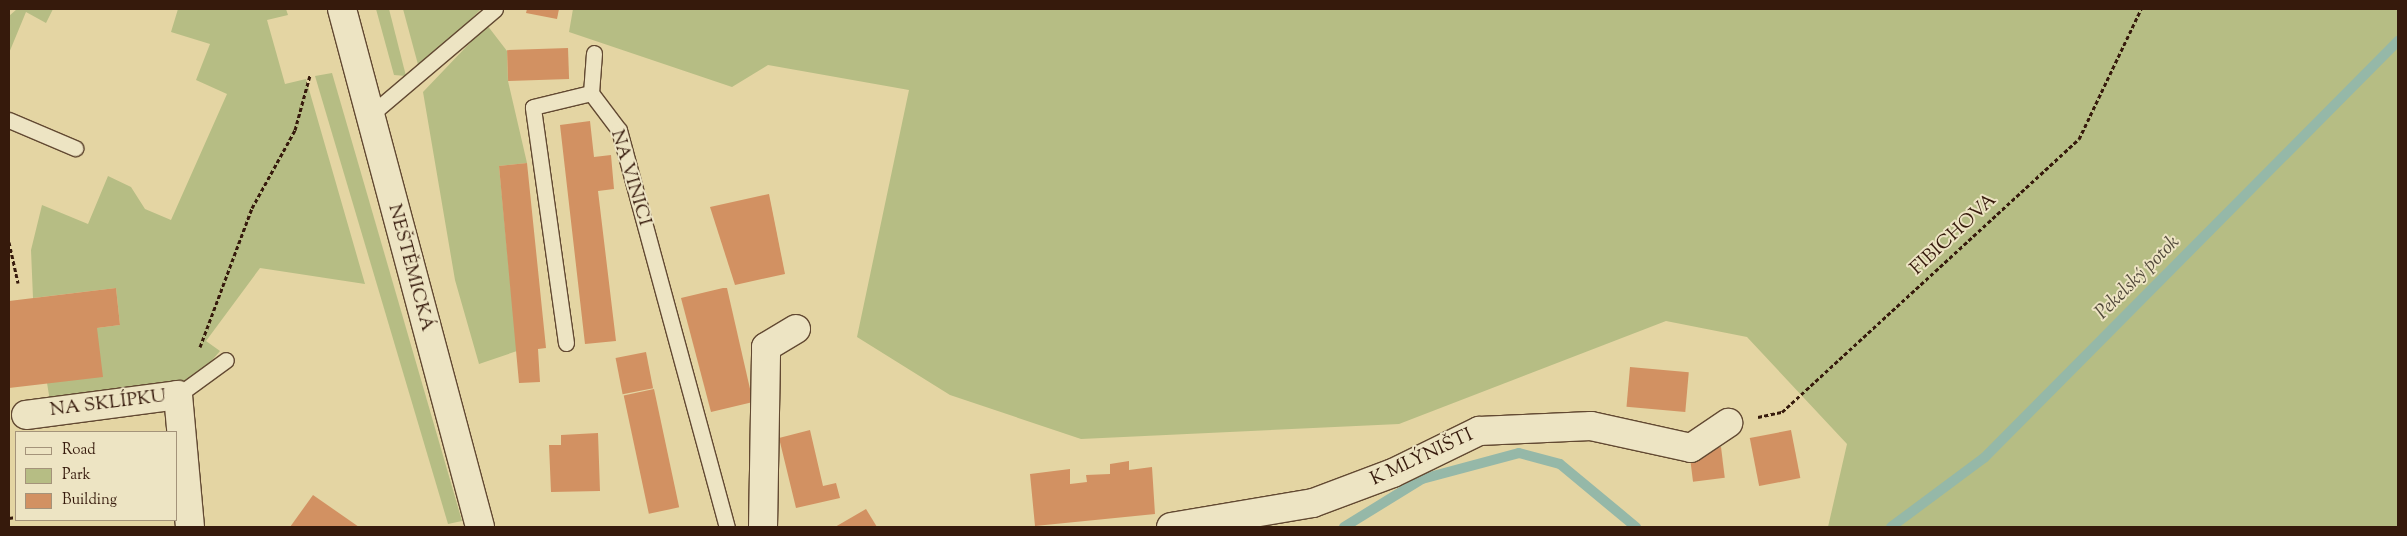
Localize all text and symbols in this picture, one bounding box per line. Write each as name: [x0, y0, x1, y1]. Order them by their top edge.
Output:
street label: NA VINICI: [605, 127, 655, 229]
street label: FIBICHOVA: [1906, 189, 2002, 281]
street label: NEŠTĚMICKÁ: [382, 202, 438, 334]
water label: Pekelský potok: [2091, 231, 2185, 325]
street label: NA SKLÍPKU: [49, 386, 167, 422]
street label: K MLÝNIŠTI: [1367, 424, 1477, 492]
legend: [15, 431, 178, 521]
text: Road: [62, 440, 96, 461]
text: Park: [62, 465, 91, 486]
text: Building: [62, 490, 117, 511]

